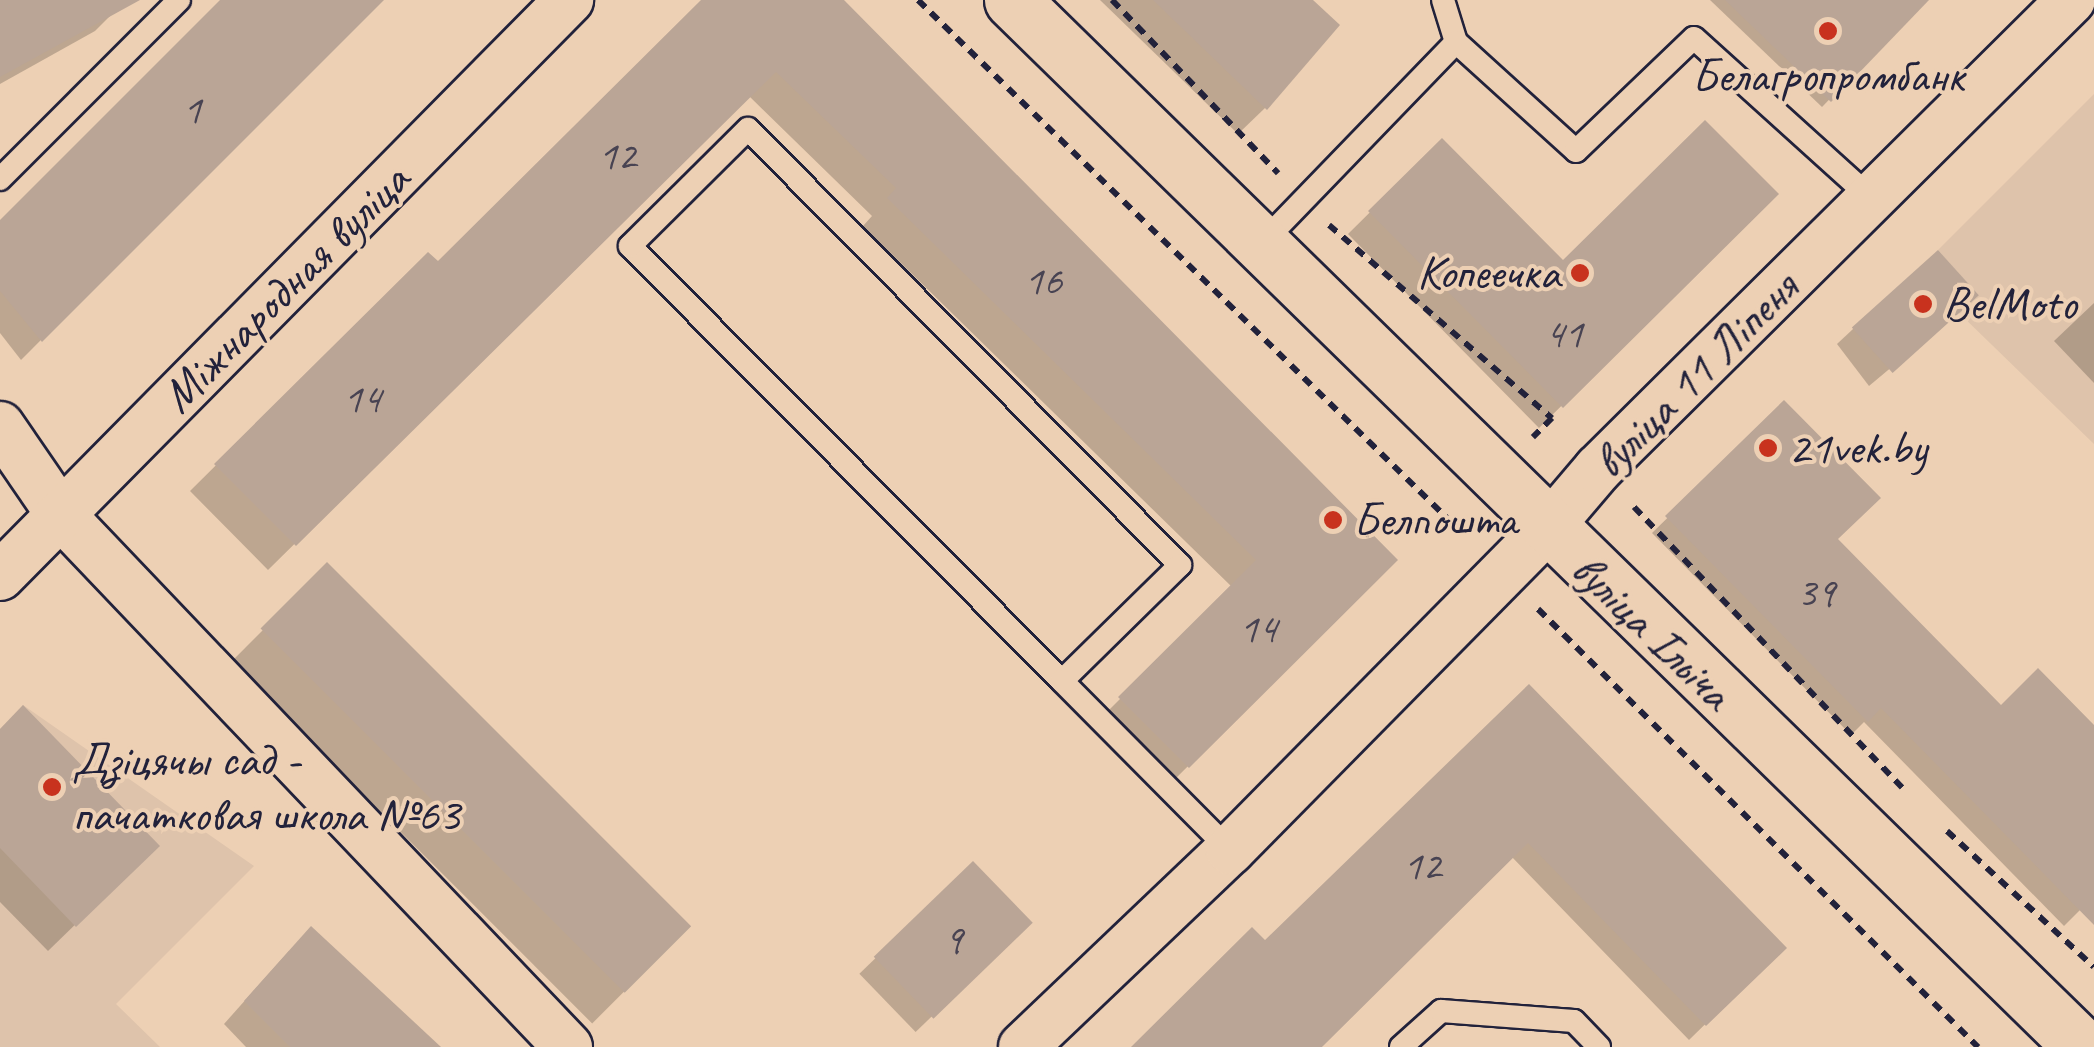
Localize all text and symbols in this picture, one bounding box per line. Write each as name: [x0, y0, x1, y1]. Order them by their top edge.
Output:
marker: Белагропромбанк: [1817, 20, 1839, 42]
place label: Белагропромбанк: [1692, 47, 1964, 105]
house number: 1: [183, 85, 201, 135]
house number: 12: [598, 131, 636, 181]
street label: Міжнародная вуліца: [150, 153, 420, 423]
place label: Копеечка: [1417, 244, 1560, 302]
house number: 16: [1024, 256, 1062, 306]
street label: вуліца 11 Ліпеня: [1580, 260, 1810, 490]
marker: Копеечка: [1569, 262, 1591, 284]
place label: BelMoto: [1943, 275, 2076, 333]
marker: BelMoto: [1912, 293, 1934, 315]
house number: 41: [1545, 309, 1583, 359]
house number: 14: [343, 374, 381, 424]
place label: 21vek.by: [1788, 419, 1927, 477]
marker: 21vek.by: [1757, 437, 1779, 459]
place label: Белпошта: [1353, 491, 1517, 549]
marker: Белпошта: [1322, 509, 1344, 531]
street label: вуліца Ільіча: [1560, 540, 1744, 722]
house number: 39: [1797, 568, 1835, 618]
house number: 14: [1239, 604, 1277, 654]
place label: Дзіцячы сад - пачатковая школа №63: [72, 730, 461, 843]
marker: Дзіцячы сад - пачатковая школа №63: [41, 776, 63, 798]
house number: 12: [1403, 841, 1441, 891]
house number: 9: [944, 915, 962, 965]

